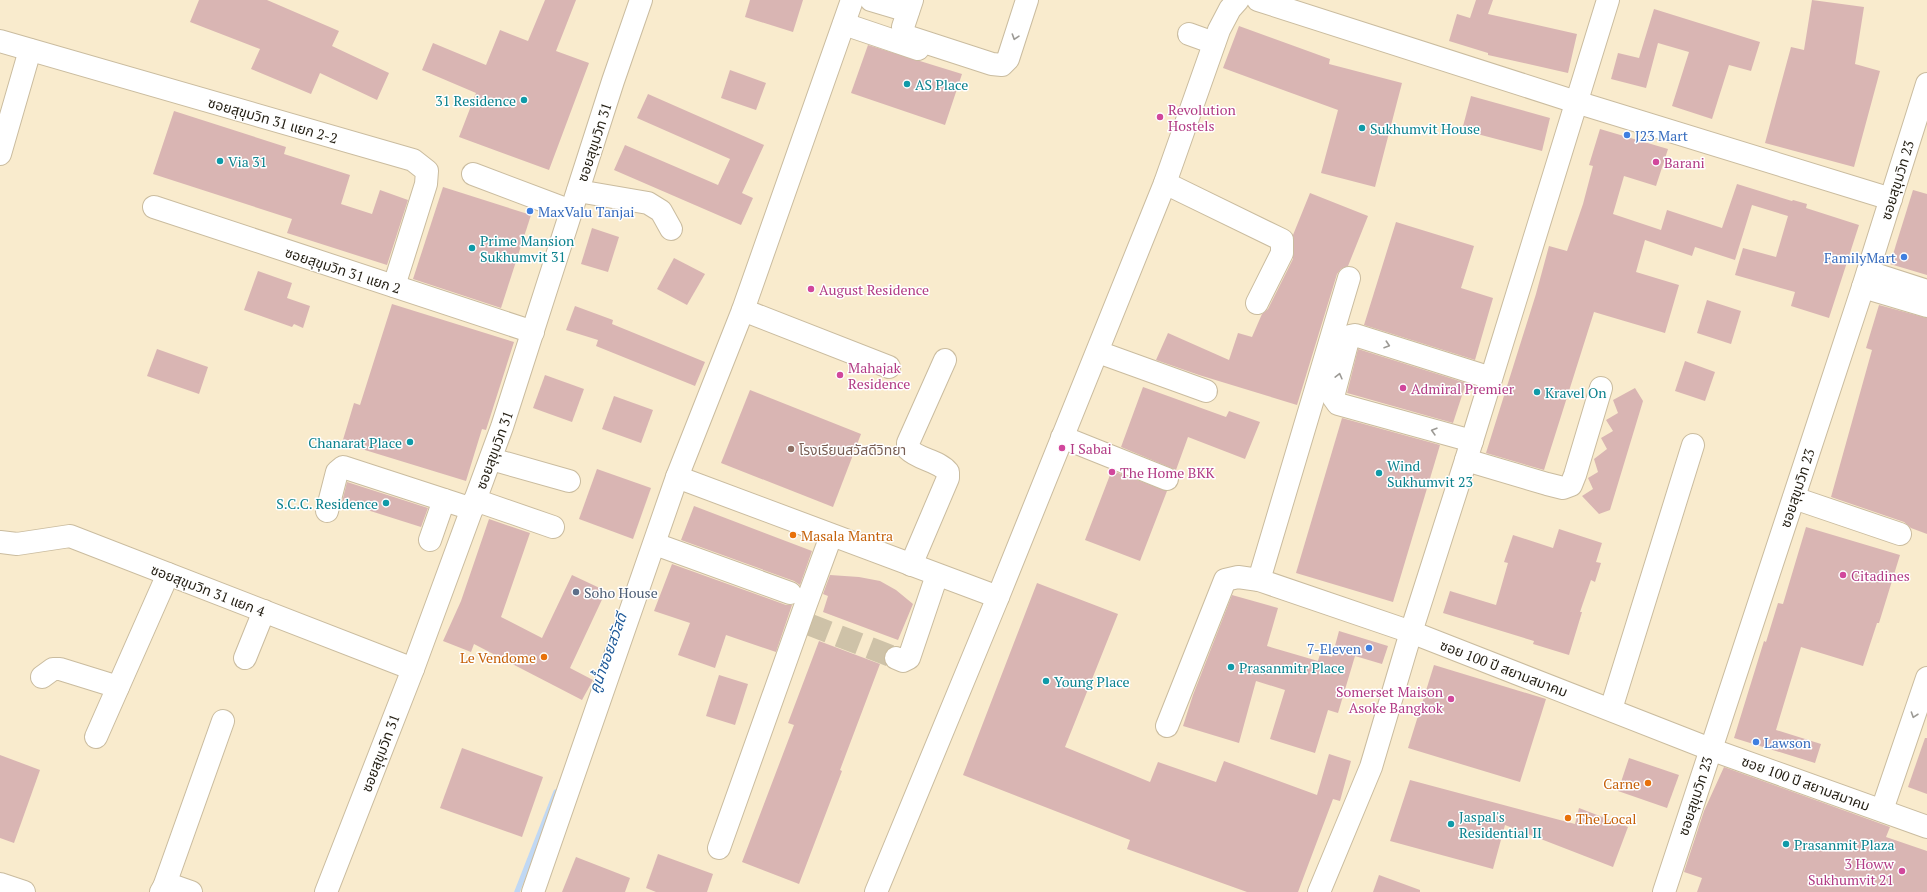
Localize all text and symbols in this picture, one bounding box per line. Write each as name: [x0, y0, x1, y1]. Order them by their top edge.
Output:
one-way arrow: [1011, 33, 1020, 40]
place label: AS Place: [915, 75, 968, 94]
marker: AS Place: [902, 79, 912, 89]
place label: 31 Residence: [435, 91, 516, 110]
street label: ซอยสุขุมวิท 31 แยก 2-2: [206, 92, 340, 148]
marker: 31 Residence: [519, 95, 529, 105]
street label: ซอยสุขุมวิท 31: [572, 100, 616, 184]
place label: Revolution Hostels: [1168, 100, 1236, 135]
marker: Revolution Hostels: [1155, 112, 1165, 122]
place label: Sukhumvit House: [1370, 119, 1480, 138]
marker: Sukhumvit House: [1357, 123, 1367, 133]
place label: J23 Mart: [1635, 126, 1689, 145]
marker: J23 Mart: [1622, 130, 1632, 140]
street label: ซอยสุขุมวิท 23: [1876, 138, 1918, 222]
place label: Via 31: [228, 152, 267, 171]
place label: Barani: [1664, 153, 1705, 172]
marker: Via 31: [215, 156, 225, 166]
marker: Barani: [1651, 157, 1661, 167]
place label: MaxValu Tanjai: [538, 202, 635, 221]
marker: MaxValu Tanjai: [525, 206, 535, 216]
place label: Prime Mansion Sukhumvit 31: [480, 231, 575, 266]
street label: ซอยสุขุมวิท 31 แยก 2: [283, 242, 403, 298]
marker: Prime Mansion Sukhumvit 31: [467, 243, 477, 253]
place label: FamilyMart: [1824, 248, 1897, 267]
marker: FamilyMart: [1899, 252, 1909, 262]
place label: August Residence: [819, 280, 929, 299]
marker: August Residence: [806, 284, 816, 294]
one-way arrow: [1383, 340, 1390, 349]
place label: Mahajak Residence: [848, 358, 910, 393]
marker: Mahajak Residence: [835, 370, 845, 380]
one-way arrow: [1334, 373, 1343, 380]
place label: Admiral Premier: [1411, 379, 1515, 398]
marker: Admiral Premier: [1398, 383, 1408, 393]
place label: Kravel On: [1545, 383, 1607, 402]
marker: Kravel On: [1532, 387, 1542, 397]
street label: ซอยสุขุมวิท 31: [471, 408, 517, 492]
one-way arrow: [1431, 427, 1438, 436]
place label: Chanarat Place: [308, 433, 402, 452]
marker: Chanarat Place: [405, 437, 415, 447]
place label: I Sabai: [1070, 439, 1112, 458]
place label: โรงเรียนสวัสดีวิทยา: [799, 440, 906, 459]
marker: I Sabai: [1057, 443, 1067, 453]
marker: โรงเรียนสวัสดีวิทยา: [786, 444, 796, 454]
street label: ซอยสุขุมวิท 23: [1775, 446, 1819, 530]
place label: Wind Sukhumvit 23: [1387, 456, 1473, 491]
place label: The Home BKK: [1120, 463, 1215, 482]
marker: The Home BKK: [1107, 467, 1117, 477]
marker: Wind Sukhumvit 23: [1374, 468, 1384, 478]
place label: S.C.C. Residence: [276, 494, 378, 513]
marker: S.C.C. Residence: [381, 498, 391, 508]
place label: Masala Mantra: [801, 526, 893, 545]
marker: Masala Mantra: [788, 530, 798, 540]
street label: ซอยสุขุมวิท 31 แยก 4: [148, 560, 268, 621]
place label: Citadines: [1851, 566, 1910, 585]
marker: Citadines: [1838, 570, 1848, 580]
place label: Soho House: [584, 583, 658, 602]
marker: Soho House: [571, 587, 581, 597]
water label: คูน้ำซอยสวัสดี: [583, 608, 631, 696]
street label: ซอย 100 ปี สยามสมาคม: [1437, 635, 1571, 701]
place label: 7-Eleven: [1307, 639, 1362, 658]
marker: 7-Eleven: [1364, 643, 1374, 653]
place label: Le Vendome: [460, 648, 536, 667]
marker: Le Vendome: [539, 652, 549, 662]
place label: Prasanmitr Place: [1239, 658, 1344, 677]
marker: Prasanmitr Place: [1226, 662, 1236, 672]
place label: Young Place: [1054, 672, 1130, 691]
marker: Young Place: [1041, 676, 1051, 686]
place label: Somerset Maison Asoke Bangkok: [1336, 682, 1444, 717]
marker: Somerset Maison Asoke Bangkok: [1446, 694, 1456, 704]
street label: ซอยสุขุมวิท 31: [356, 711, 404, 795]
one-way arrow: [1910, 711, 1918, 718]
place label: Lawson: [1764, 733, 1812, 752]
marker: Lawson: [1751, 737, 1761, 747]
street label: ซอย 100 ปี สยามสมาคม: [1739, 751, 1873, 815]
street label: ซอยสุขุมวิท 23: [1673, 754, 1717, 838]
place label: Carne: [1603, 774, 1640, 793]
marker: Carne: [1643, 778, 1653, 788]
place label: Jaspal's Residential II: [1459, 807, 1542, 842]
place label: The Local: [1576, 809, 1637, 828]
marker: The Local: [1563, 813, 1573, 823]
marker: Jaspal's Residential II: [1446, 819, 1456, 829]
place label: Prasanmit Plaza: [1794, 835, 1895, 854]
marker: Prasanmit Plaza: [1781, 839, 1791, 849]
place label: 3 Howw Sukhumvit 21: [1808, 854, 1895, 889]
marker: 3 Howw Sukhumvit 21: [1897, 866, 1907, 876]

